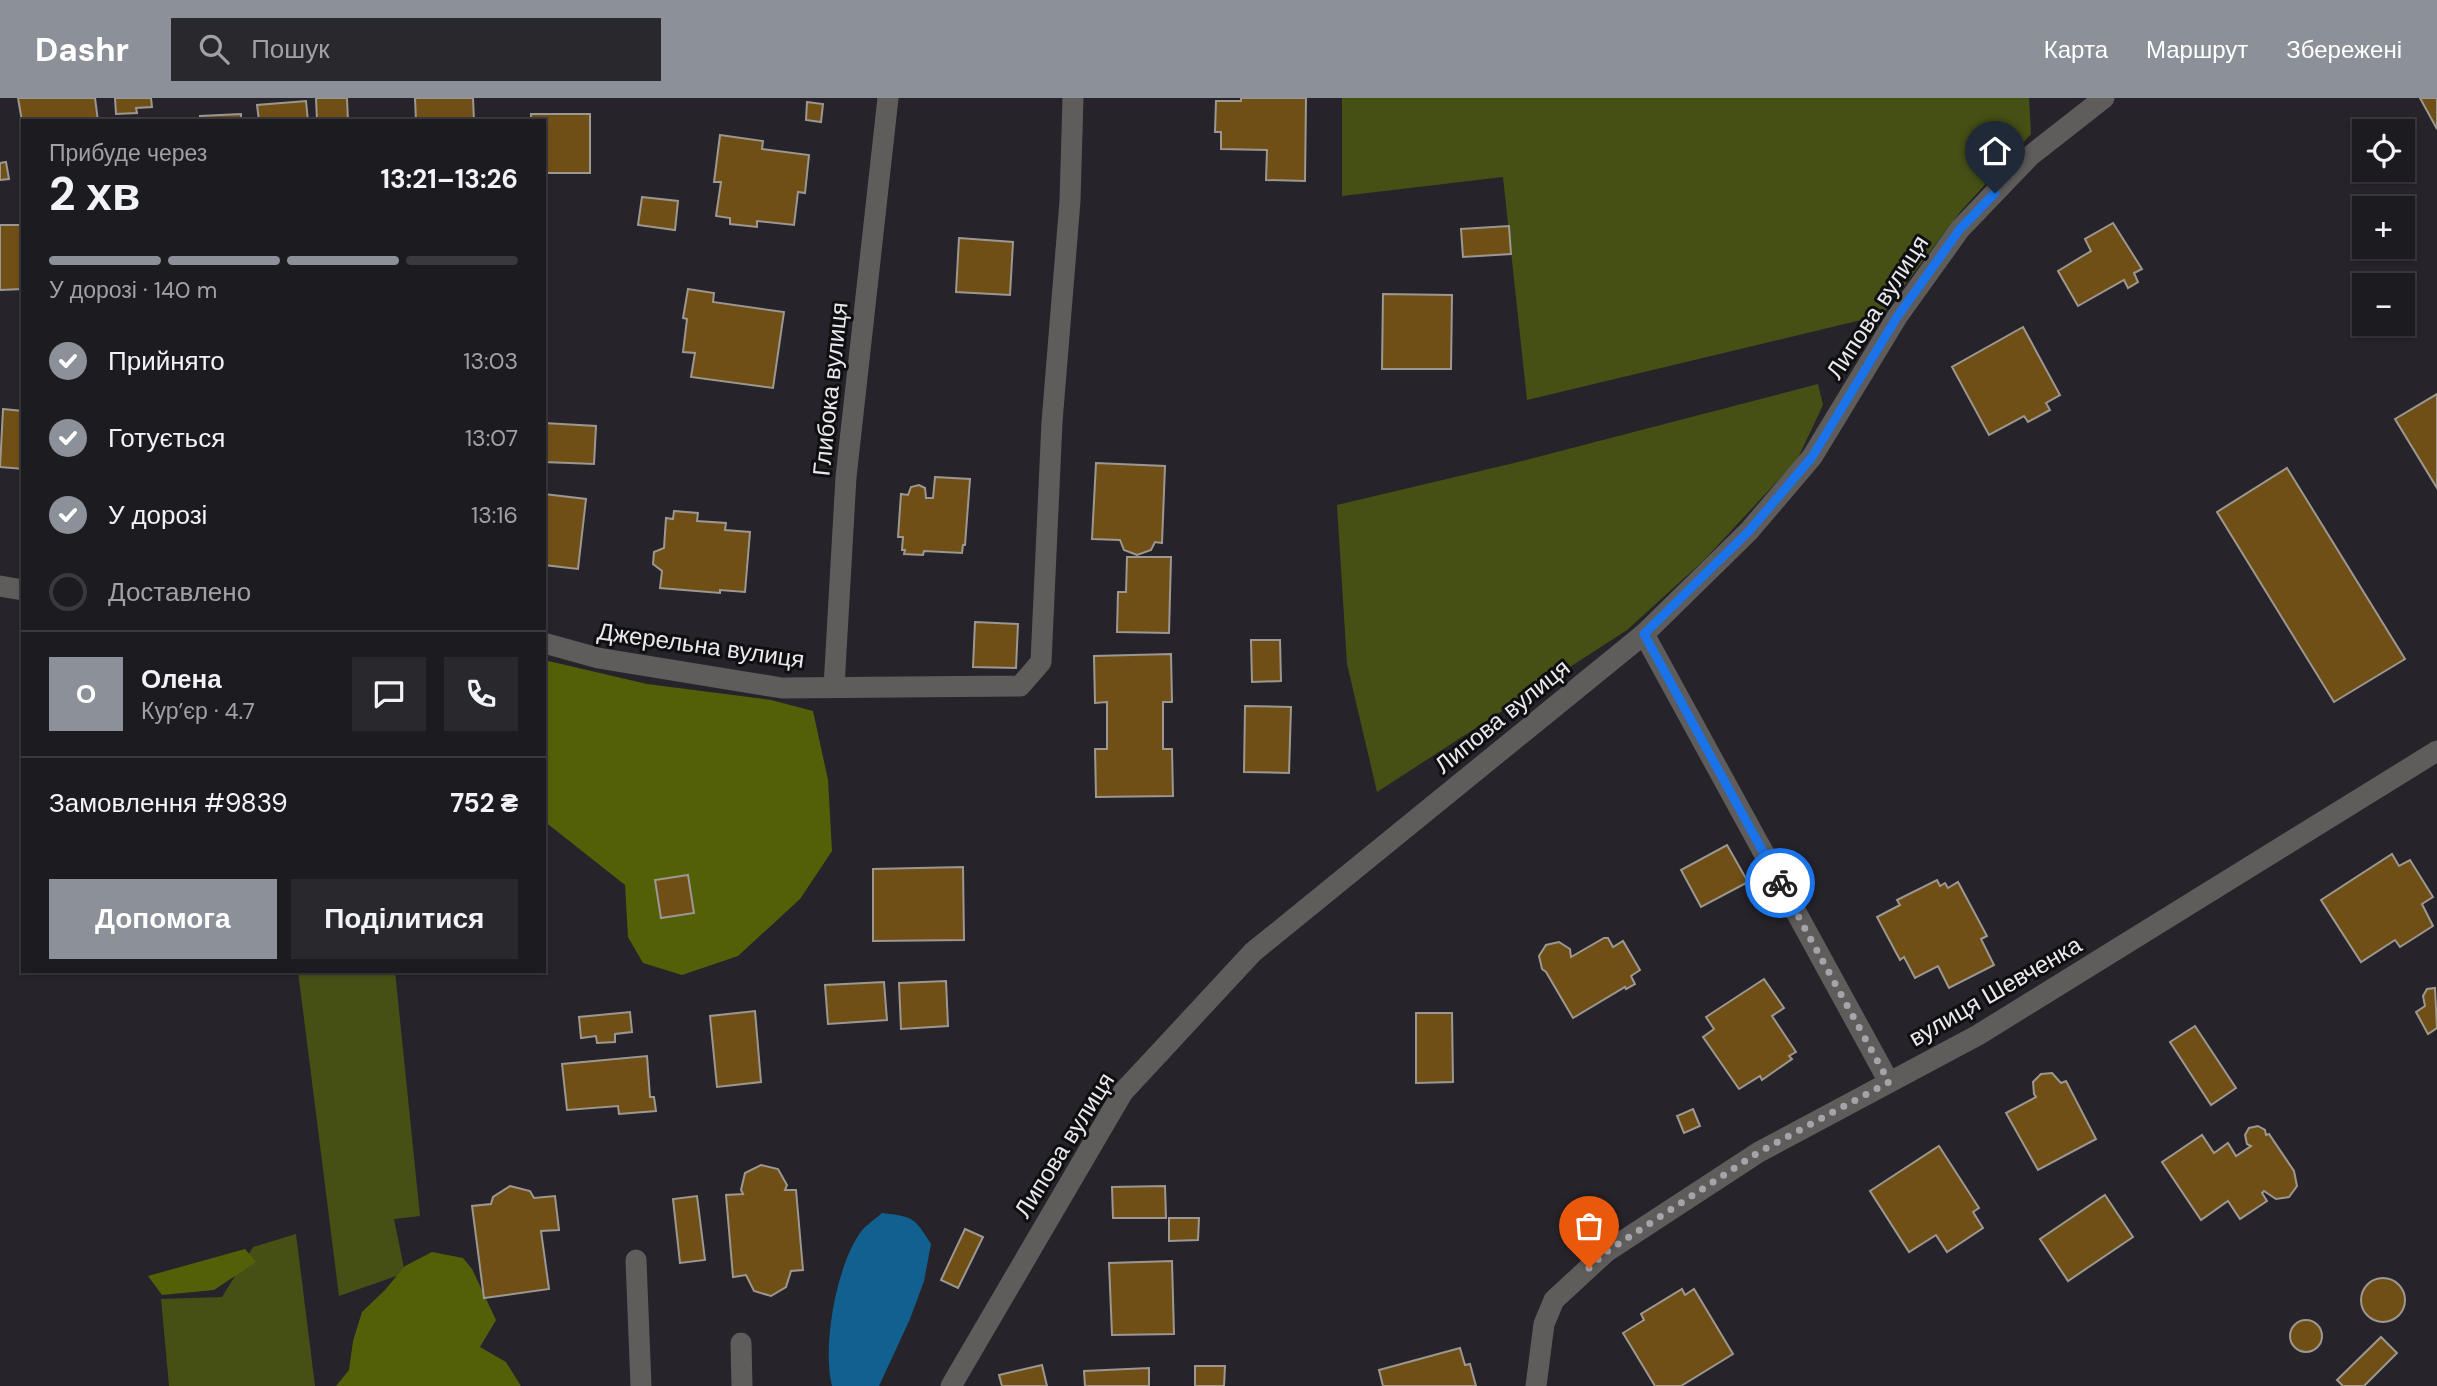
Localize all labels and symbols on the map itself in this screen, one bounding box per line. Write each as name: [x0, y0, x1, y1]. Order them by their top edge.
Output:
pin: [1965, 121, 2025, 193]
street label: Липова вулиця: [1819, 229, 1935, 385]
street label: Глибока вулиця: [805, 300, 855, 478]
street label: Джерельна вулиця: [595, 615, 807, 675]
street label: Липова вулиця: [1428, 652, 1576, 780]
courier: [1745, 848, 1815, 918]
street label: вулиця Шевченка: [1903, 929, 2088, 1053]
street label: Липова вулиця: [1007, 1067, 1121, 1223]
pin: [1559, 1196, 1619, 1268]

